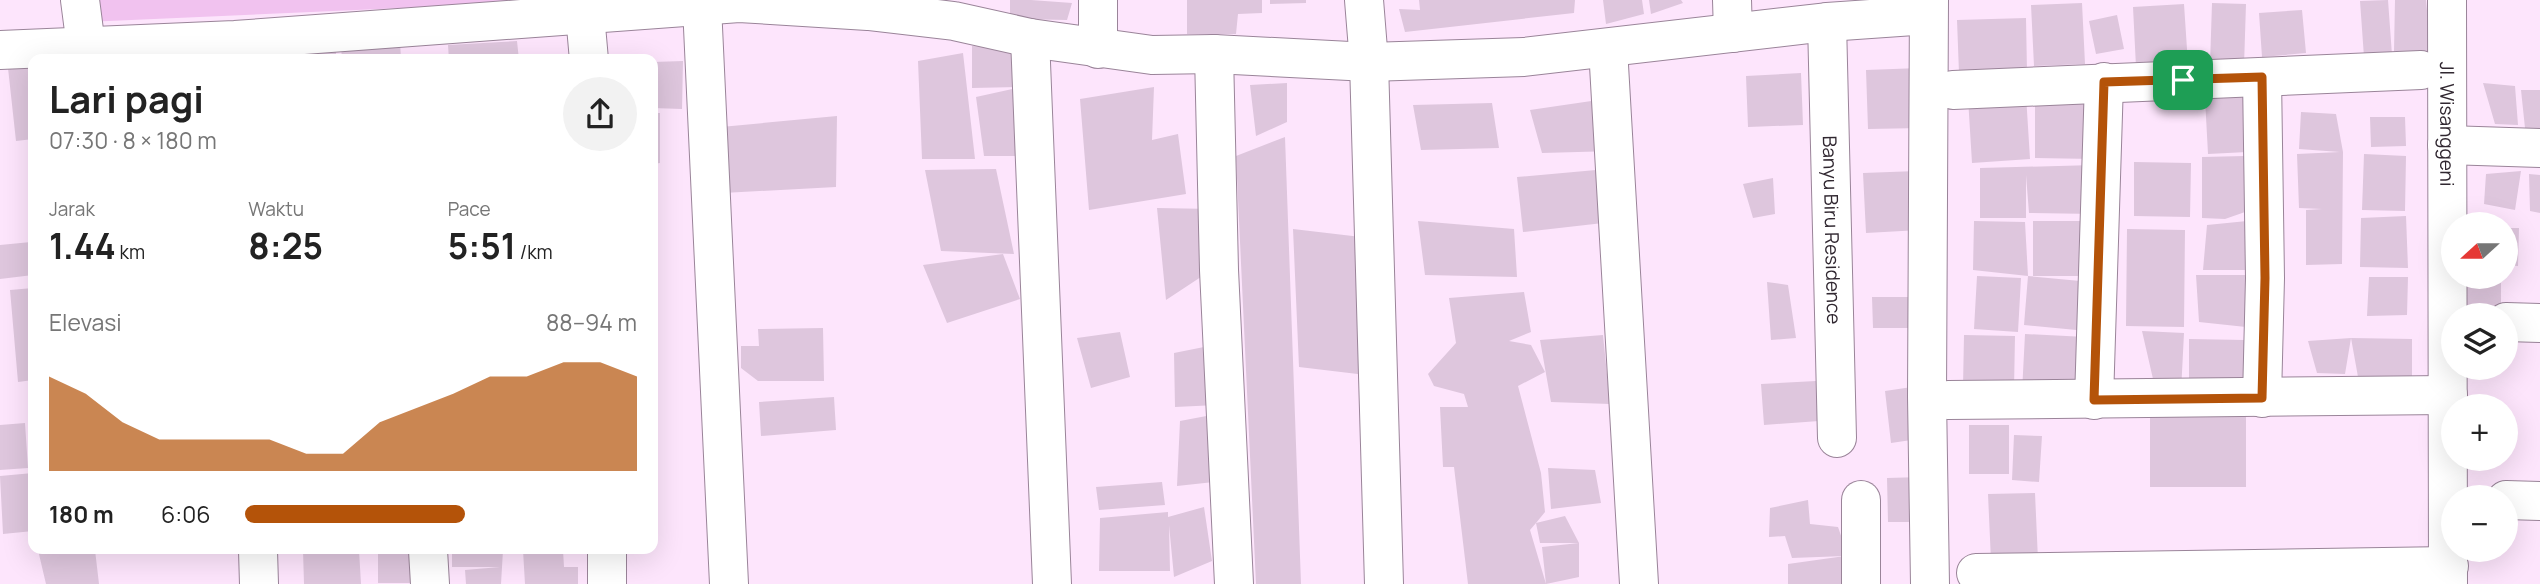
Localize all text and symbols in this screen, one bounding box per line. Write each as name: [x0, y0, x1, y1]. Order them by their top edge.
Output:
pin: [2153, 50, 2213, 110]
icon: arrive: [2164, 61, 2202, 99]
street label: Jl. Wisanggeni: [2434, 62, 2460, 186]
text: Lari pagi: [49, 72, 204, 124]
button: share: [563, 77, 637, 151]
text: 07:30 · 8 × 180 m: [49, 124, 217, 156]
street label: Banyu Biru Residence: [1817, 135, 1847, 324]
text: Jarak: [49, 196, 95, 222]
text: Waktu: [248, 196, 304, 222]
text: Pace: [448, 196, 491, 222]
north arrow: [2441, 212, 2518, 289]
map controls: [2441, 212, 2518, 562]
text: 1.44: [49, 222, 116, 270]
text: 8:25: [248, 222, 323, 270]
text: 5:51: [448, 222, 516, 270]
text: km: [116, 239, 145, 265]
text: /km: [516, 239, 553, 265]
button: layers: [2441, 303, 2518, 380]
text: Elevasi: [49, 306, 122, 338]
text: 88–94 m: [546, 306, 637, 338]
button: +: [2441, 394, 2518, 471]
button: −: [2441, 485, 2518, 562]
text: 180 m: [49, 498, 114, 530]
text: 6:06: [161, 498, 210, 530]

